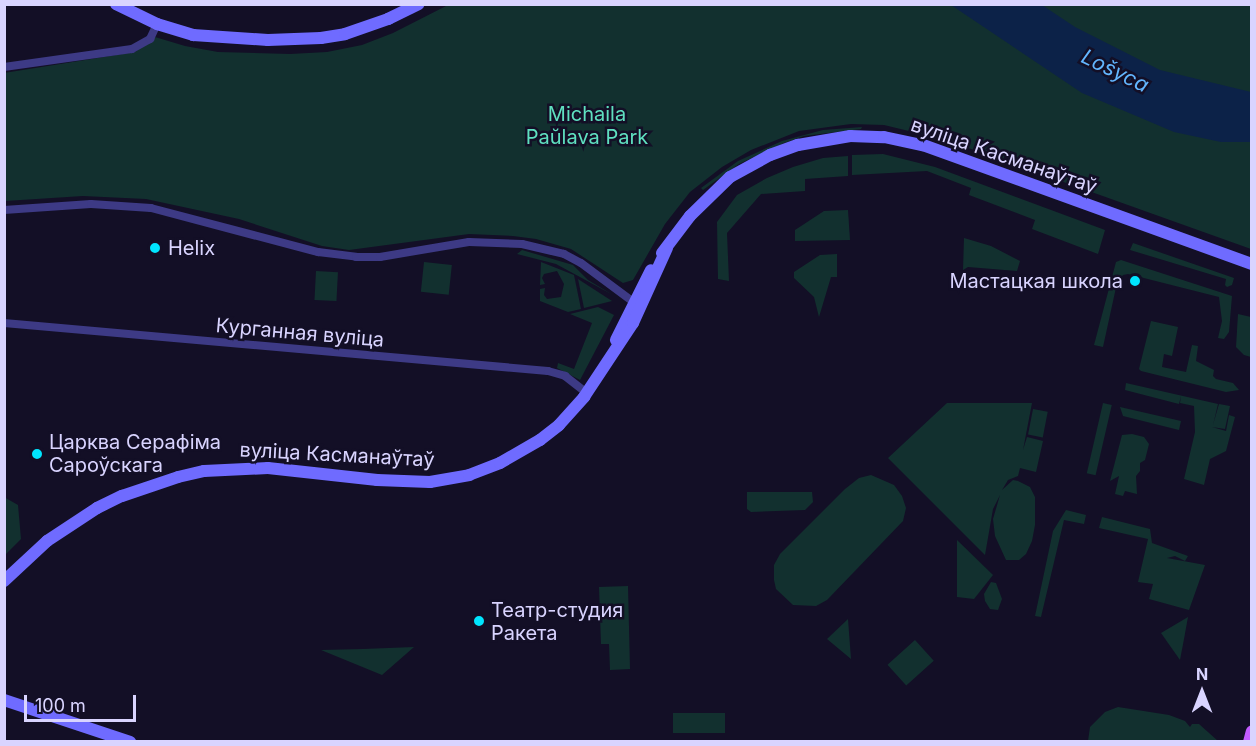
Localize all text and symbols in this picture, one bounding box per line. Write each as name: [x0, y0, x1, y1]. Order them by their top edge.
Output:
water label: Lošyca: [1077, 44, 1153, 98]
park label: Michaila Paŭlava Park: [526, 103, 648, 150]
street label: вуліца Касманаўтаў: [908, 113, 1100, 199]
place label: Helix: [168, 236, 215, 260]
marker: Helix: [146, 239, 164, 257]
place label: Мастацкая школа: [949, 269, 1123, 293]
marker: Мастацкая школа: [1128, 274, 1142, 288]
street label: Курганная вуліца: [215, 314, 385, 352]
place label: Царква Серафіма Сароўскага: [49, 430, 221, 477]
street label: вуліца Касманаўтаў: [239, 438, 435, 472]
marker: Царква Серафіма Сароўскага: [30, 447, 44, 461]
place label: Театр-студия Ракета: [491, 598, 623, 645]
marker: Театр-студия Ракета: [472, 614, 486, 628]
north arrow: [1172, 662, 1232, 722]
text: N: [1196, 664, 1208, 684]
scale bar: [27, 683, 140, 721]
text: 100 m: [35, 695, 86, 716]

